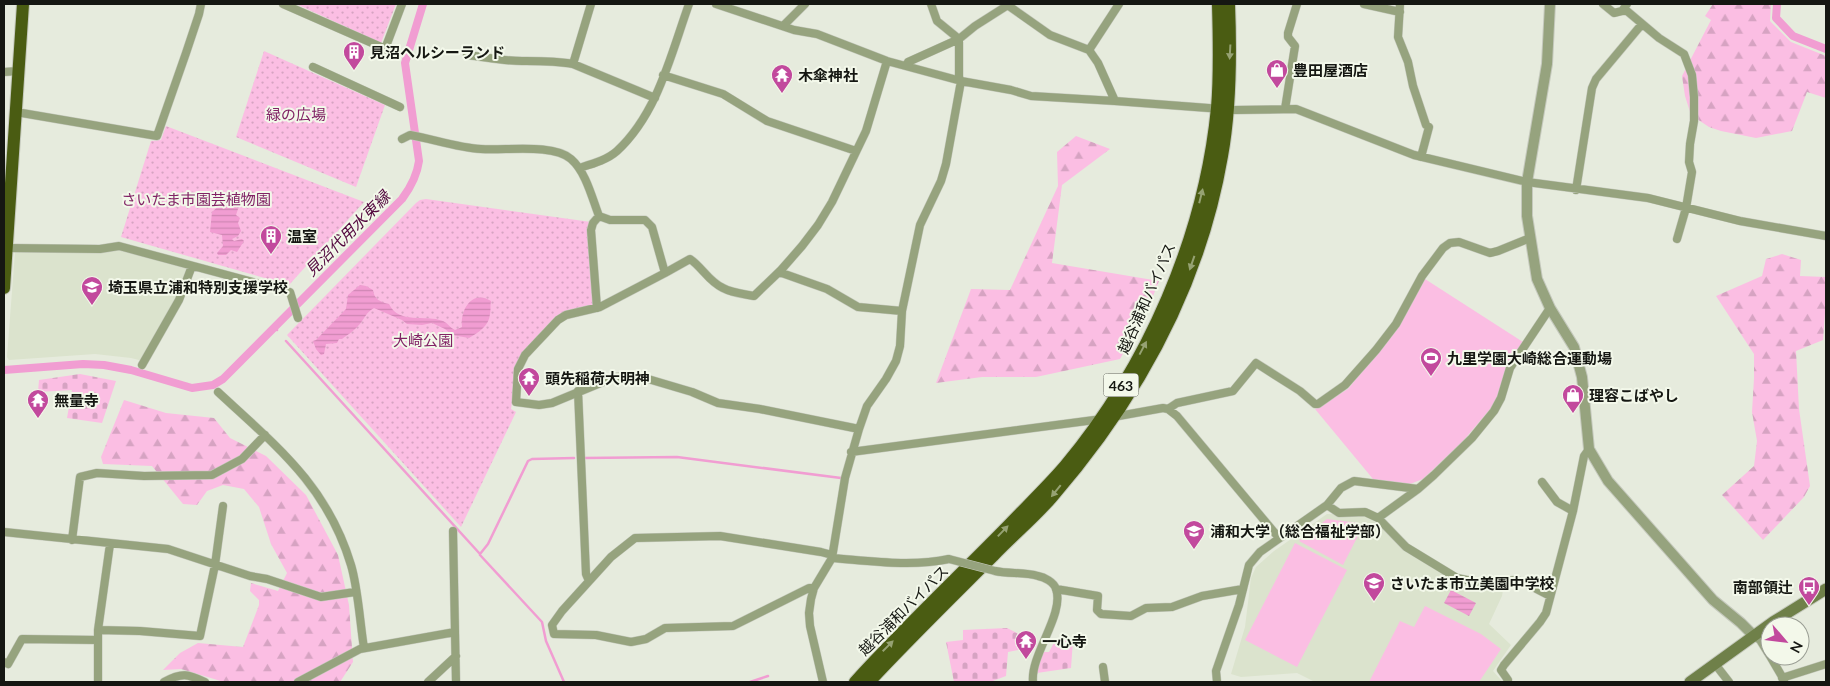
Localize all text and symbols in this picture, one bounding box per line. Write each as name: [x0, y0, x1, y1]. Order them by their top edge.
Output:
building icon: 見沼ヘルシーランド: [342, 40, 366, 71]
place label: 見沼ヘルシーランド: [370, 43, 505, 61]
one-way arrow: [1226, 45, 1234, 61]
shop icon: 豊田屋酒店: [1265, 58, 1289, 89]
place label: 豊田屋酒店: [1293, 61, 1368, 79]
temple icon: 木傘神社: [770, 63, 794, 94]
place label: 木傘神社: [798, 66, 858, 84]
park label: 緑の広場: [266, 105, 326, 123]
water label: 見沼代用水東縁: [301, 185, 395, 279]
one-way arrow: [1197, 189, 1205, 204]
park label: さいたま市園芸植物園: [121, 190, 271, 208]
building icon: 温室: [259, 224, 283, 255]
place label: 温室: [287, 227, 317, 245]
street label: 越谷浦和バイパス: [1113, 240, 1179, 357]
one-way arrow: [1188, 256, 1196, 271]
school or university icon: 埼玉県立浦和特別支援学校: [80, 275, 104, 306]
place label: 埼玉県立浦和特別支援学校: [108, 278, 288, 296]
park label: 大崎公園: [393, 331, 453, 349]
one-way arrow: [1139, 340, 1147, 355]
sports icon: 九里学園大崎総合運動場: [1419, 346, 1443, 377]
place label: 九里学園大崎総合運動場: [1447, 349, 1612, 367]
temple icon: 頭先稲荷大明神: [517, 366, 541, 397]
place label: 頭先稲荷大明神: [545, 369, 650, 387]
road number: 463: [1104, 374, 1138, 396]
shop icon: 理容こばやし: [1561, 383, 1585, 414]
place label: 理容こばやし: [1589, 386, 1679, 404]
temple icon: 無量寺: [26, 388, 50, 419]
place label: 無量寺: [54, 391, 99, 409]
one-way arrow: [1051, 485, 1062, 498]
school or university icon: 浦和大学（総合福祉学部）: [1182, 519, 1206, 550]
place label: 浦和大学（総合福祉学部）: [1210, 522, 1390, 540]
one-way arrow: [997, 526, 1009, 538]
street label: 越谷浦和バイパス: [854, 561, 952, 659]
school or university icon: さいたま市立美園中学校: [1362, 571, 1386, 602]
place label: さいたま市立美園中学校: [1390, 574, 1555, 592]
bus stop icon: 南部領辻: [1797, 575, 1821, 606]
place label: 南部領辻: [1733, 578, 1793, 596]
north arrow: [1760, 616, 1810, 666]
temple icon: 一心寺: [1014, 629, 1038, 660]
place label: 一心寺: [1042, 632, 1087, 650]
text: N: [1787, 639, 1807, 656]
one-way arrow: [882, 641, 894, 653]

